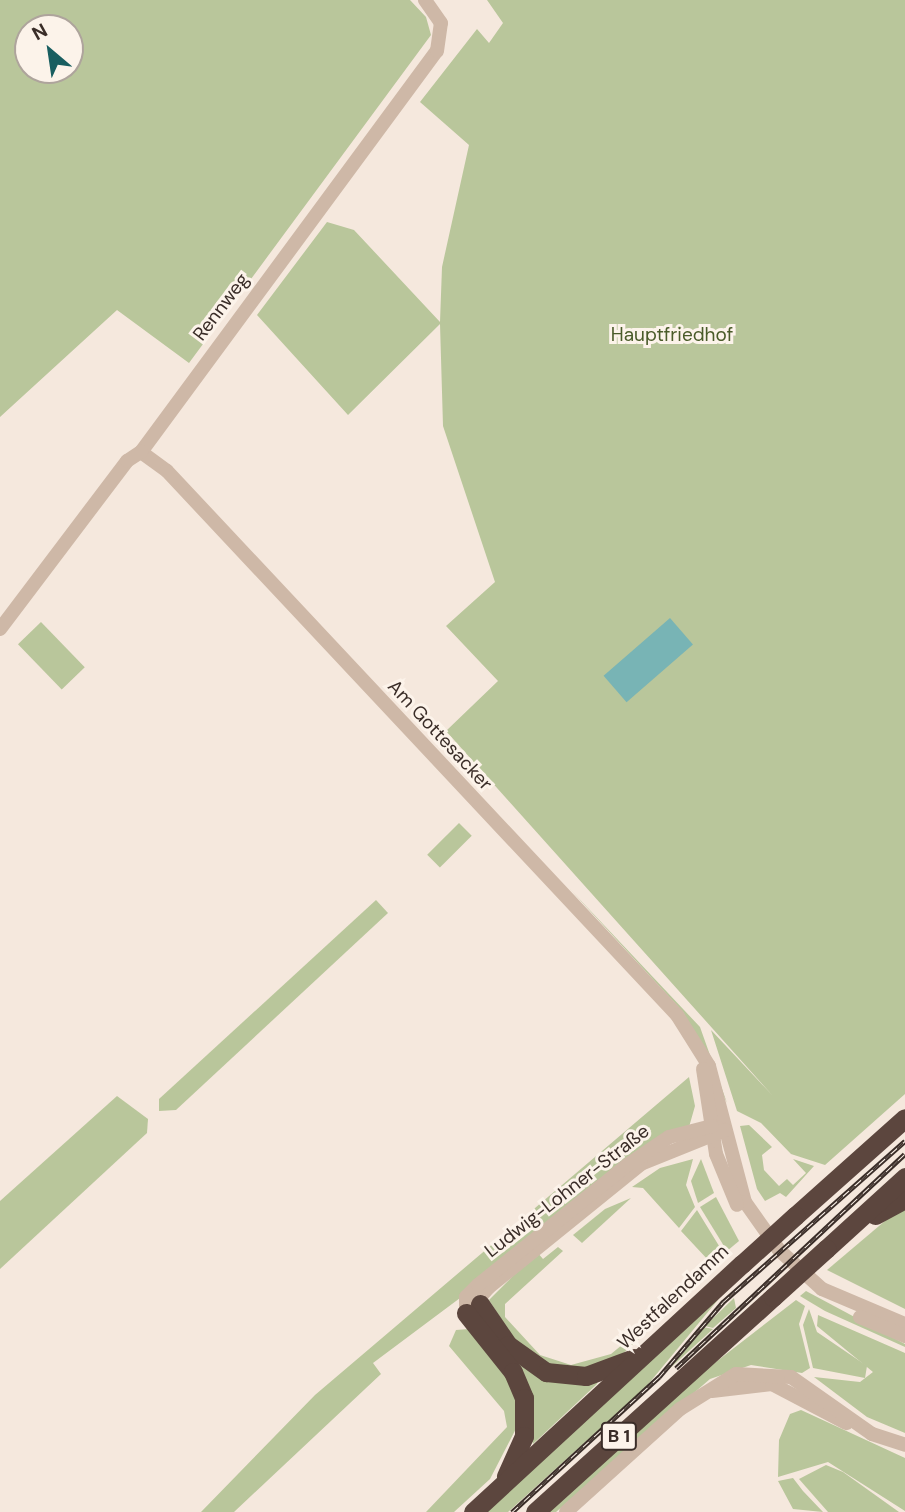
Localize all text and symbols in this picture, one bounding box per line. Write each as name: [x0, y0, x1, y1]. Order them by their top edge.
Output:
north arrow: [14, 14, 84, 84]
text: N: [27, 18, 52, 46]
street label: Rennweg: [188, 269, 254, 345]
park label: Hauptfriedhof: [611, 324, 733, 346]
street label: Am Gottesacker: [383, 675, 497, 795]
street label: Ludwig-Lohner-Straße: [480, 1120, 654, 1262]
street label: Westfalendamm: [613, 1240, 733, 1354]
road number: B 1: [600, 1422, 638, 1450]

